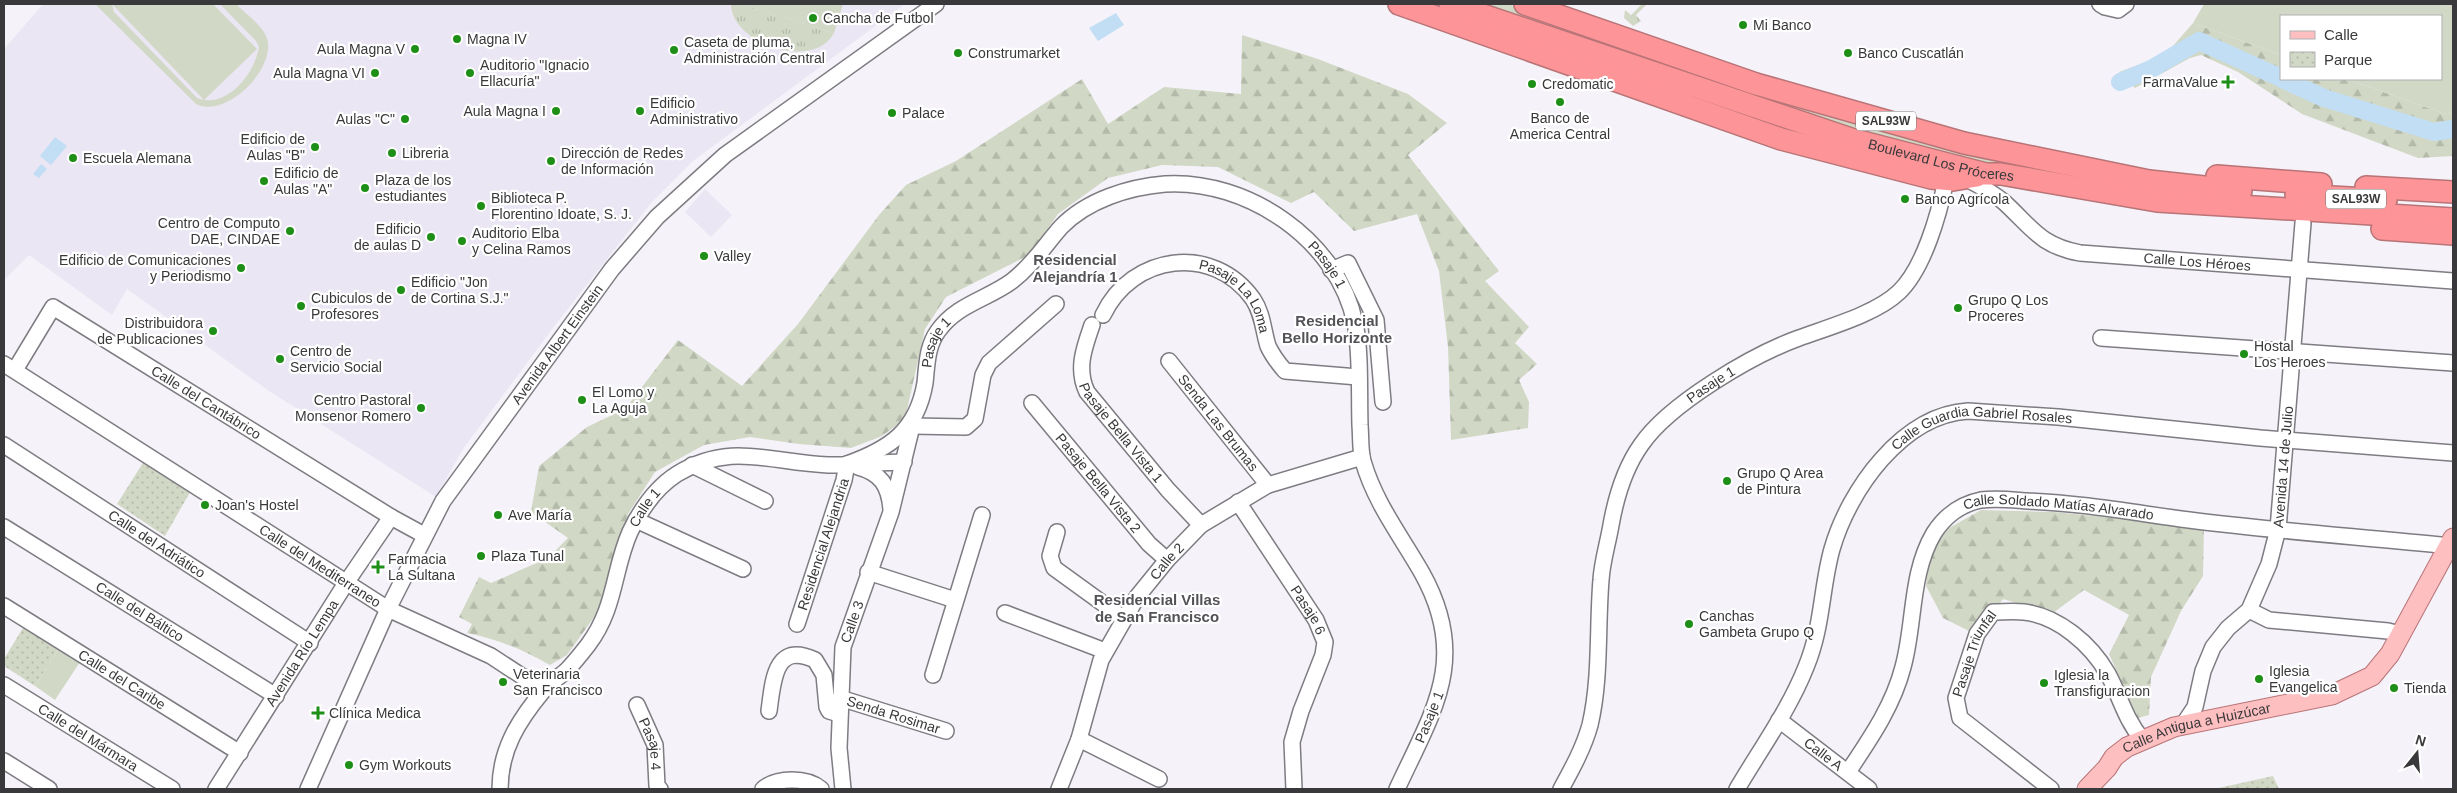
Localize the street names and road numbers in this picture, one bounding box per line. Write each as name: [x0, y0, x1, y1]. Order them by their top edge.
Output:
road number: SAL93W: [1856, 112, 1916, 130]
street label: Boulevard Los Próceres: [1867, 136, 2015, 184]
road number: SAL93W: [2326, 190, 2386, 208]
street label: Pasaje 1: [1305, 238, 1350, 291]
street label: Calle Los Héroes: [2143, 250, 2251, 274]
street label: Pasaje La Loma: [1198, 256, 1273, 334]
street label: Avenida Albert Einstein: [508, 281, 606, 407]
street label: Pasaje 1: [918, 313, 954, 369]
street label: Calle del Cantábrico: [148, 362, 264, 442]
street label: Pasaje 1: [1683, 363, 1738, 406]
street label: Senda Las Brumas: [1175, 371, 1262, 474]
street label: Pasaje Bella Vista 1: [1076, 380, 1167, 486]
street label: Calle Guardia Gabriel Rosales: [1888, 403, 2073, 453]
street label: Avenida 14 de Julio: [2270, 405, 2296, 528]
street label: Pasaje Bella Vista 2: [1053, 430, 1144, 536]
street label: Residencial Alejandria: [794, 476, 852, 612]
street label: Calle 1: [626, 484, 664, 530]
street label: Calle Soldado Matías Alvarado: [1961, 491, 2155, 523]
street label: Calle del Adriático: [105, 507, 208, 581]
street label: Calle del Mediterraneo: [256, 521, 384, 610]
street label: Calle 2: [1146, 539, 1187, 583]
street label: Calle del Báltico: [93, 578, 187, 645]
street label: Pasaje 6: [1287, 582, 1329, 637]
street label: Avenida Río Lempa: [262, 596, 342, 709]
street label: Calle 3: [837, 598, 867, 645]
street label: Pasaje Triunfal: [1949, 607, 1999, 699]
street label: Calle del Caribe: [75, 646, 169, 713]
street label: Pasaje 1: [1411, 689, 1447, 745]
street label: Senda Rosimar: [845, 693, 942, 737]
street label: Calle del Mármara: [35, 700, 141, 774]
street label: Calle Antigua a Huizúcar: [2120, 700, 2272, 756]
street label: Pasaje 4: [636, 715, 664, 771]
street label: Calle A: [1801, 734, 1846, 774]

